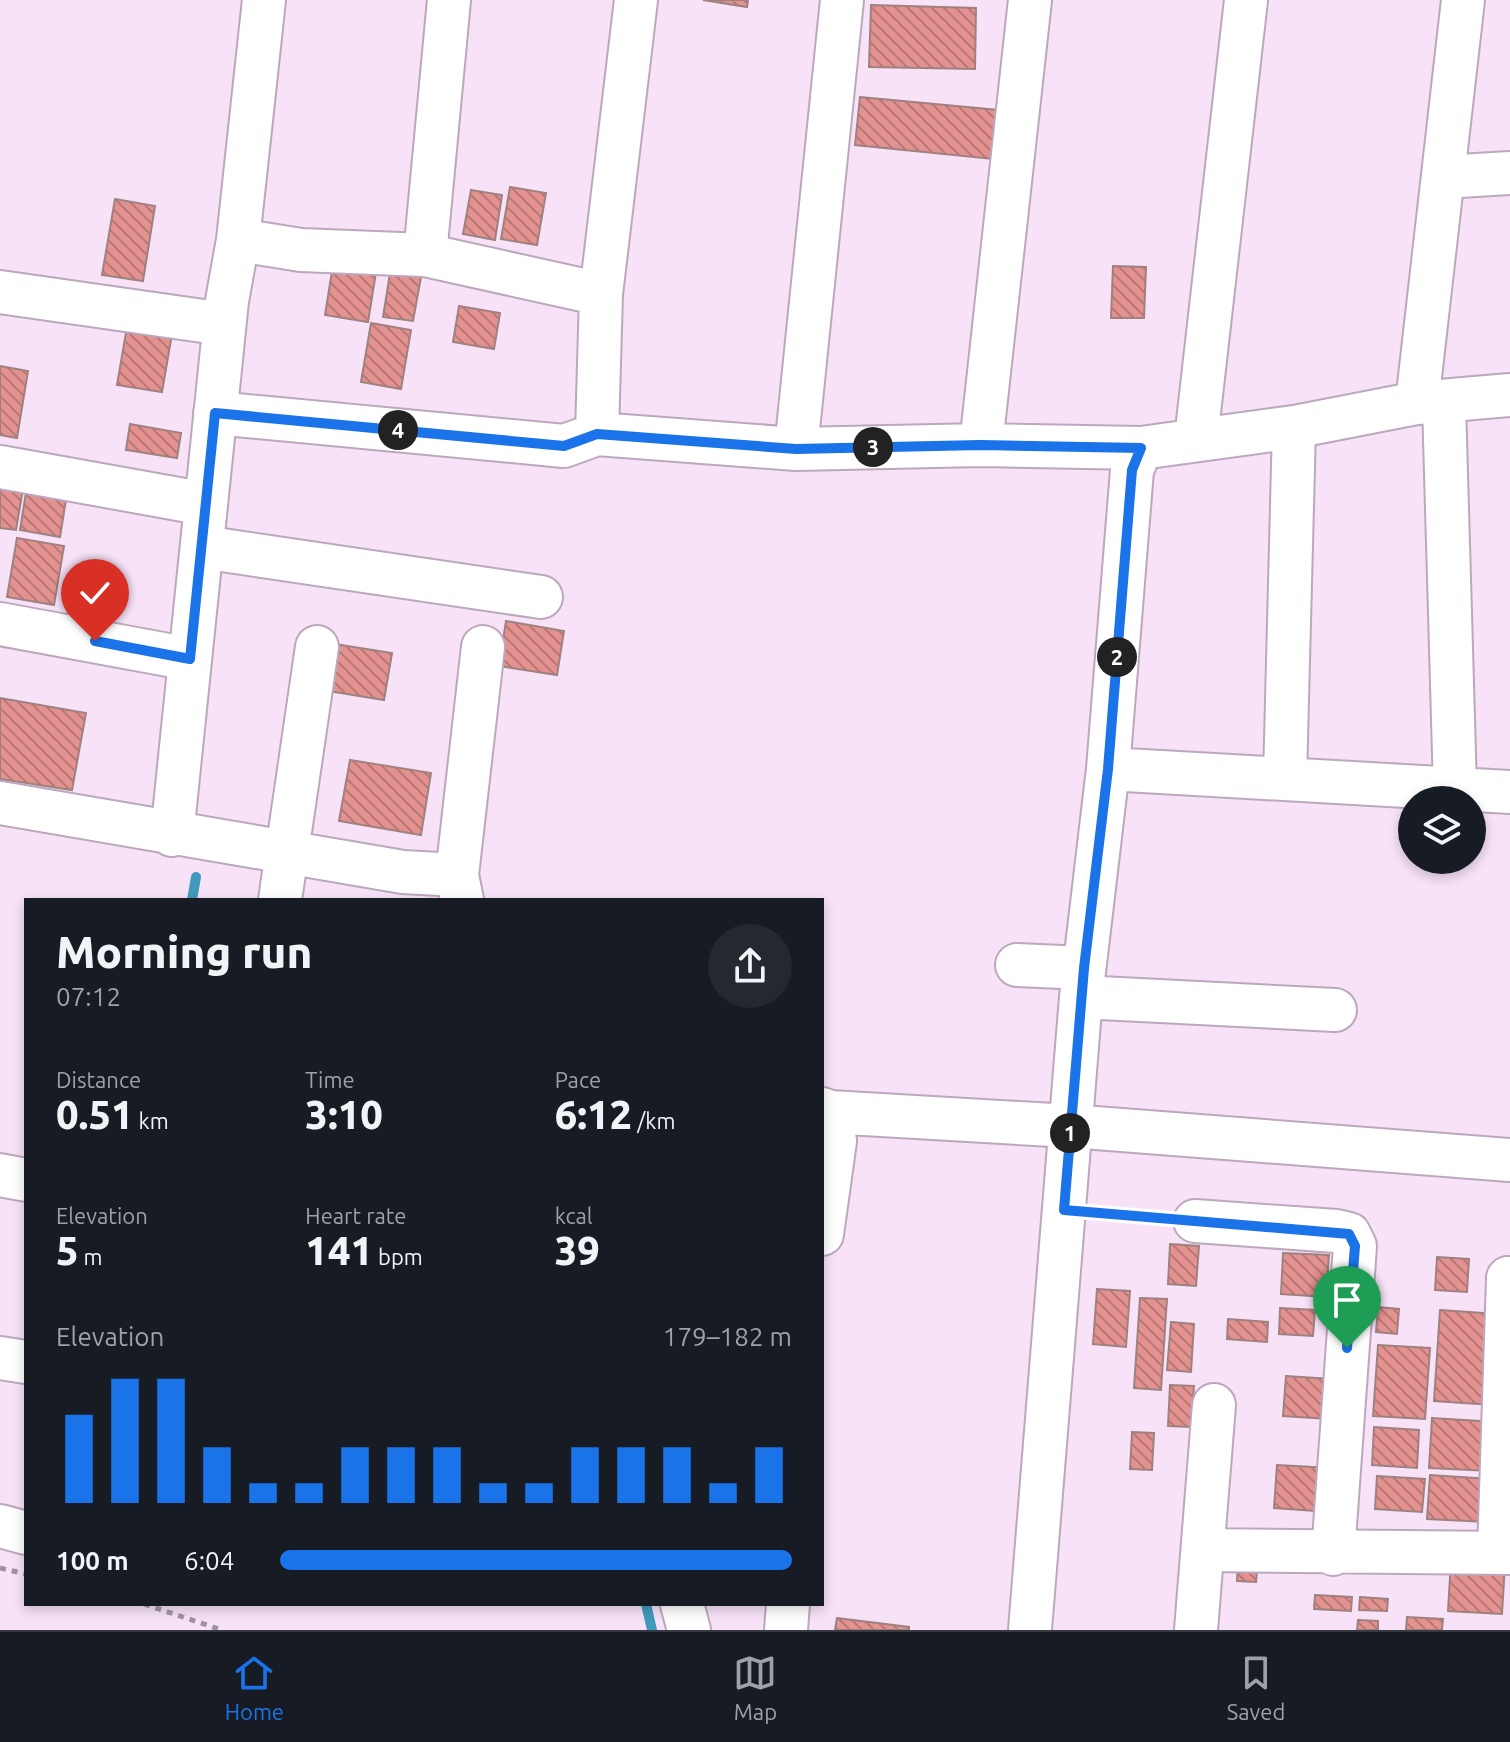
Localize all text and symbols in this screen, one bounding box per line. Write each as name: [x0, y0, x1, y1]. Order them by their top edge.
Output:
pin: 4: [378, 410, 418, 450]
text: 4: [392, 417, 404, 442]
pin: 3: [853, 427, 893, 467]
text: 3: [867, 434, 879, 459]
pin: [61, 559, 129, 641]
icon: check: [73, 571, 117, 615]
pin: 2: [1097, 637, 1137, 677]
text: 2: [1111, 644, 1123, 669]
map controls: [1398, 786, 1486, 874]
button: layers: [1398, 786, 1486, 874]
button: share: [708, 924, 792, 1008]
text: Morning run: [56, 927, 312, 976]
text: 07:12: [56, 982, 121, 1011]
text: Distance: [56, 1067, 141, 1092]
text: Time: [305, 1067, 355, 1092]
text: Pace: [555, 1067, 601, 1092]
text: 0.51: [56, 1092, 134, 1137]
text: 3:10: [305, 1092, 383, 1137]
text: 6:12: [555, 1092, 632, 1137]
text: km: [134, 1108, 169, 1133]
text: /km: [632, 1108, 675, 1133]
pin: 1: [1050, 1113, 1090, 1153]
text: 1: [1064, 1120, 1076, 1145]
text: Elevation: [56, 1203, 148, 1228]
text: Heart rate: [305, 1203, 407, 1228]
text: kcal: [555, 1203, 593, 1228]
text: 5: [56, 1228, 79, 1273]
text: 141: [305, 1228, 373, 1273]
text: 39: [555, 1228, 600, 1273]
text: m: [79, 1244, 103, 1269]
text: bpm: [373, 1244, 423, 1269]
pin: [1313, 1266, 1381, 1348]
icon: arrive: [1325, 1278, 1369, 1322]
text: Elevation: [56, 1322, 164, 1351]
text: 179–182 m: [663, 1322, 792, 1351]
text: 100 m: [56, 1546, 129, 1575]
text: 6:04: [184, 1546, 234, 1575]
tab: Home: [225, 1651, 284, 1724]
tab: Map: [733, 1651, 777, 1724]
tab: Saved: [1227, 1651, 1285, 1724]

